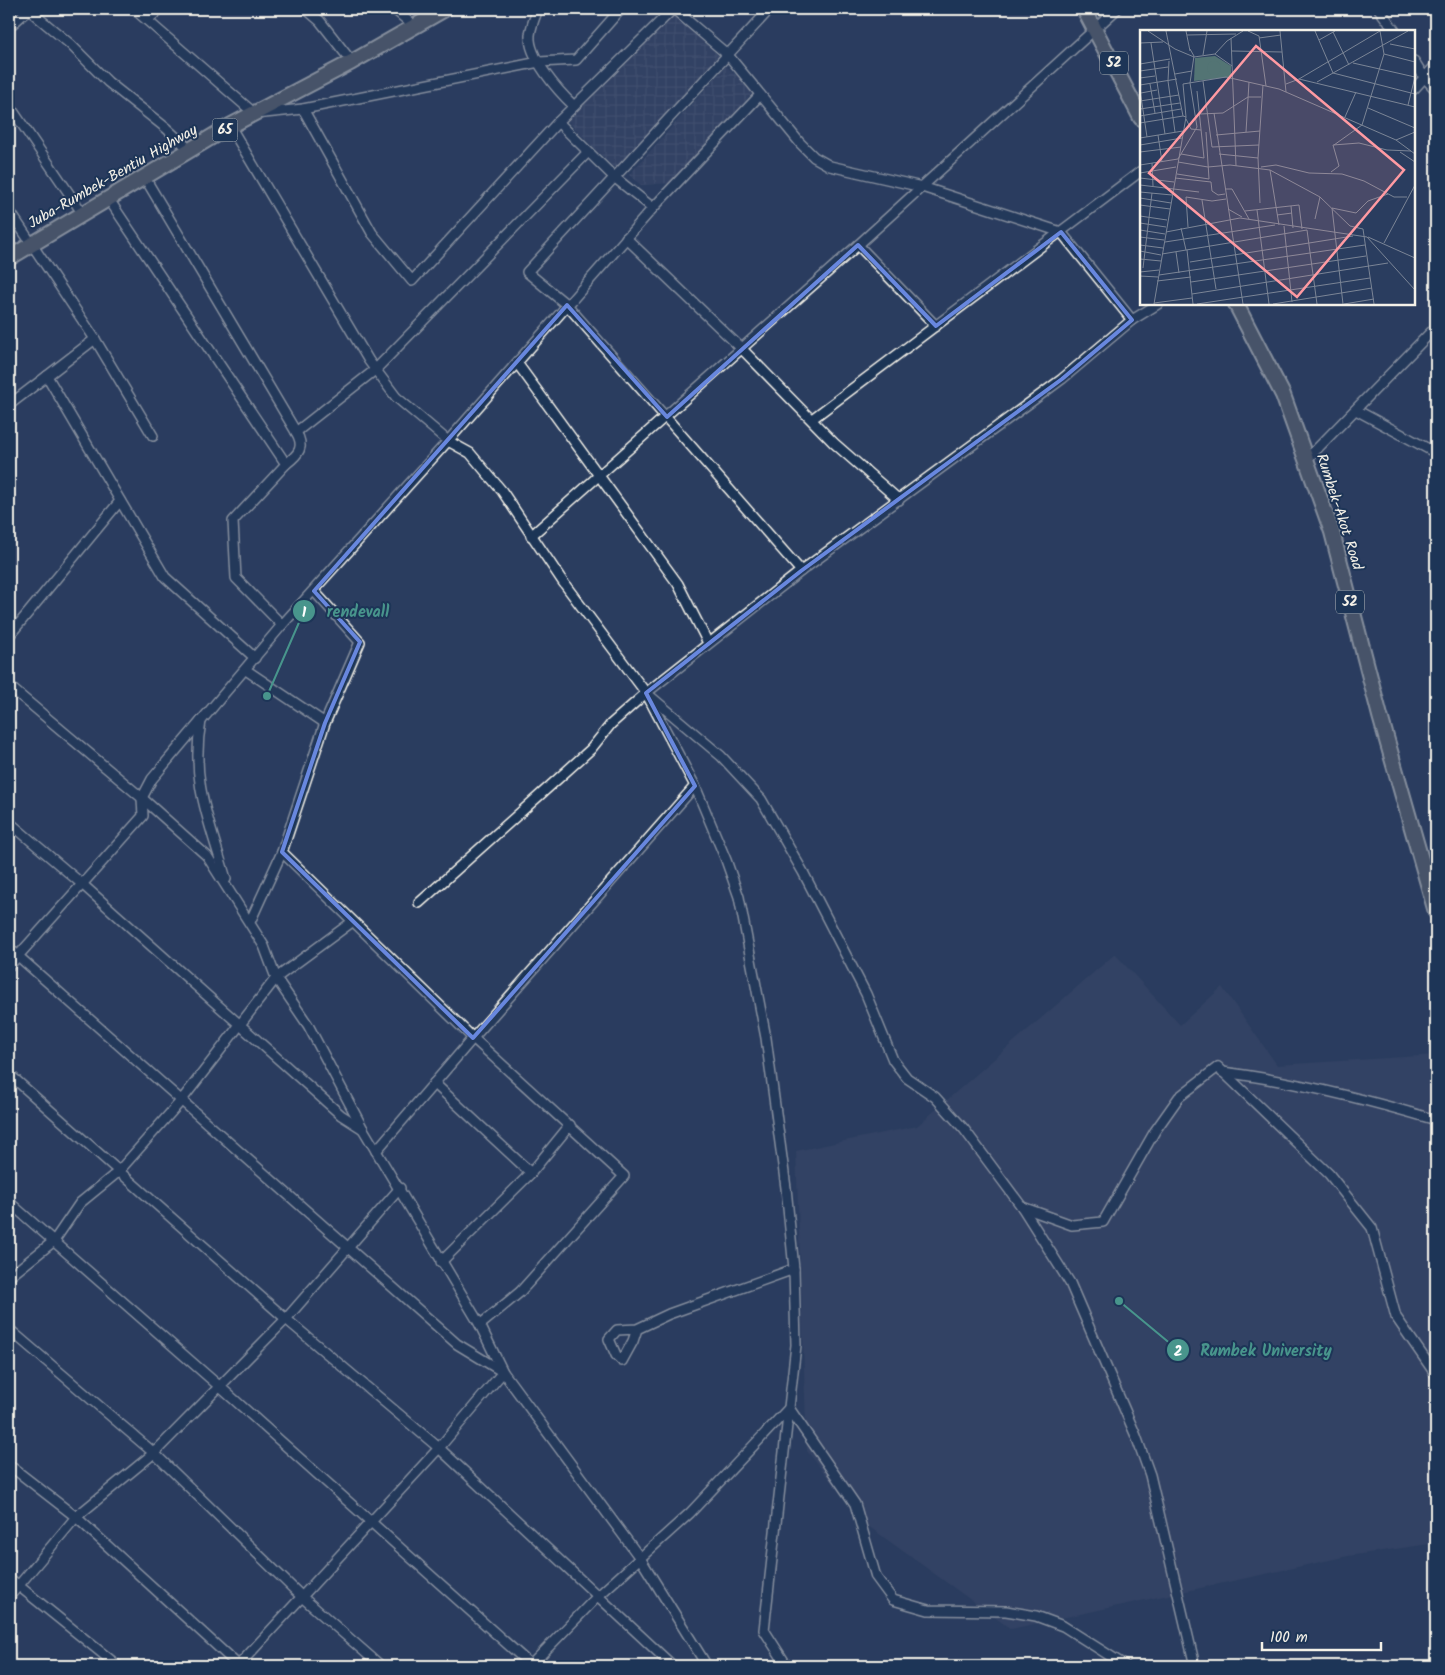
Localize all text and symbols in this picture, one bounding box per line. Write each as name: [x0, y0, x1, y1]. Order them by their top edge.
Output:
inset map: [1140, 30, 1415, 305]
road number: 52: [1100, 52, 1128, 74]
street label: Juba-Rumbek-Bentiu Highway: [24, 118, 203, 235]
road number: 65: [212, 118, 238, 142]
street label: Rumbek-Akot Road: [1309, 451, 1369, 574]
road number: 52: [1336, 590, 1364, 614]
callout: rendevall: [292, 596, 399, 627]
text: rendevall: [327, 600, 390, 625]
text: 1: [302, 601, 307, 625]
callout: Rumbek University: [1165, 1335, 1342, 1366]
text: Rumbek University: [1200, 1339, 1332, 1364]
text: 2: [1174, 1340, 1183, 1364]
scale bar: [1262, 1620, 1381, 1652]
text: 100 m: [1270, 1626, 1308, 1650]

